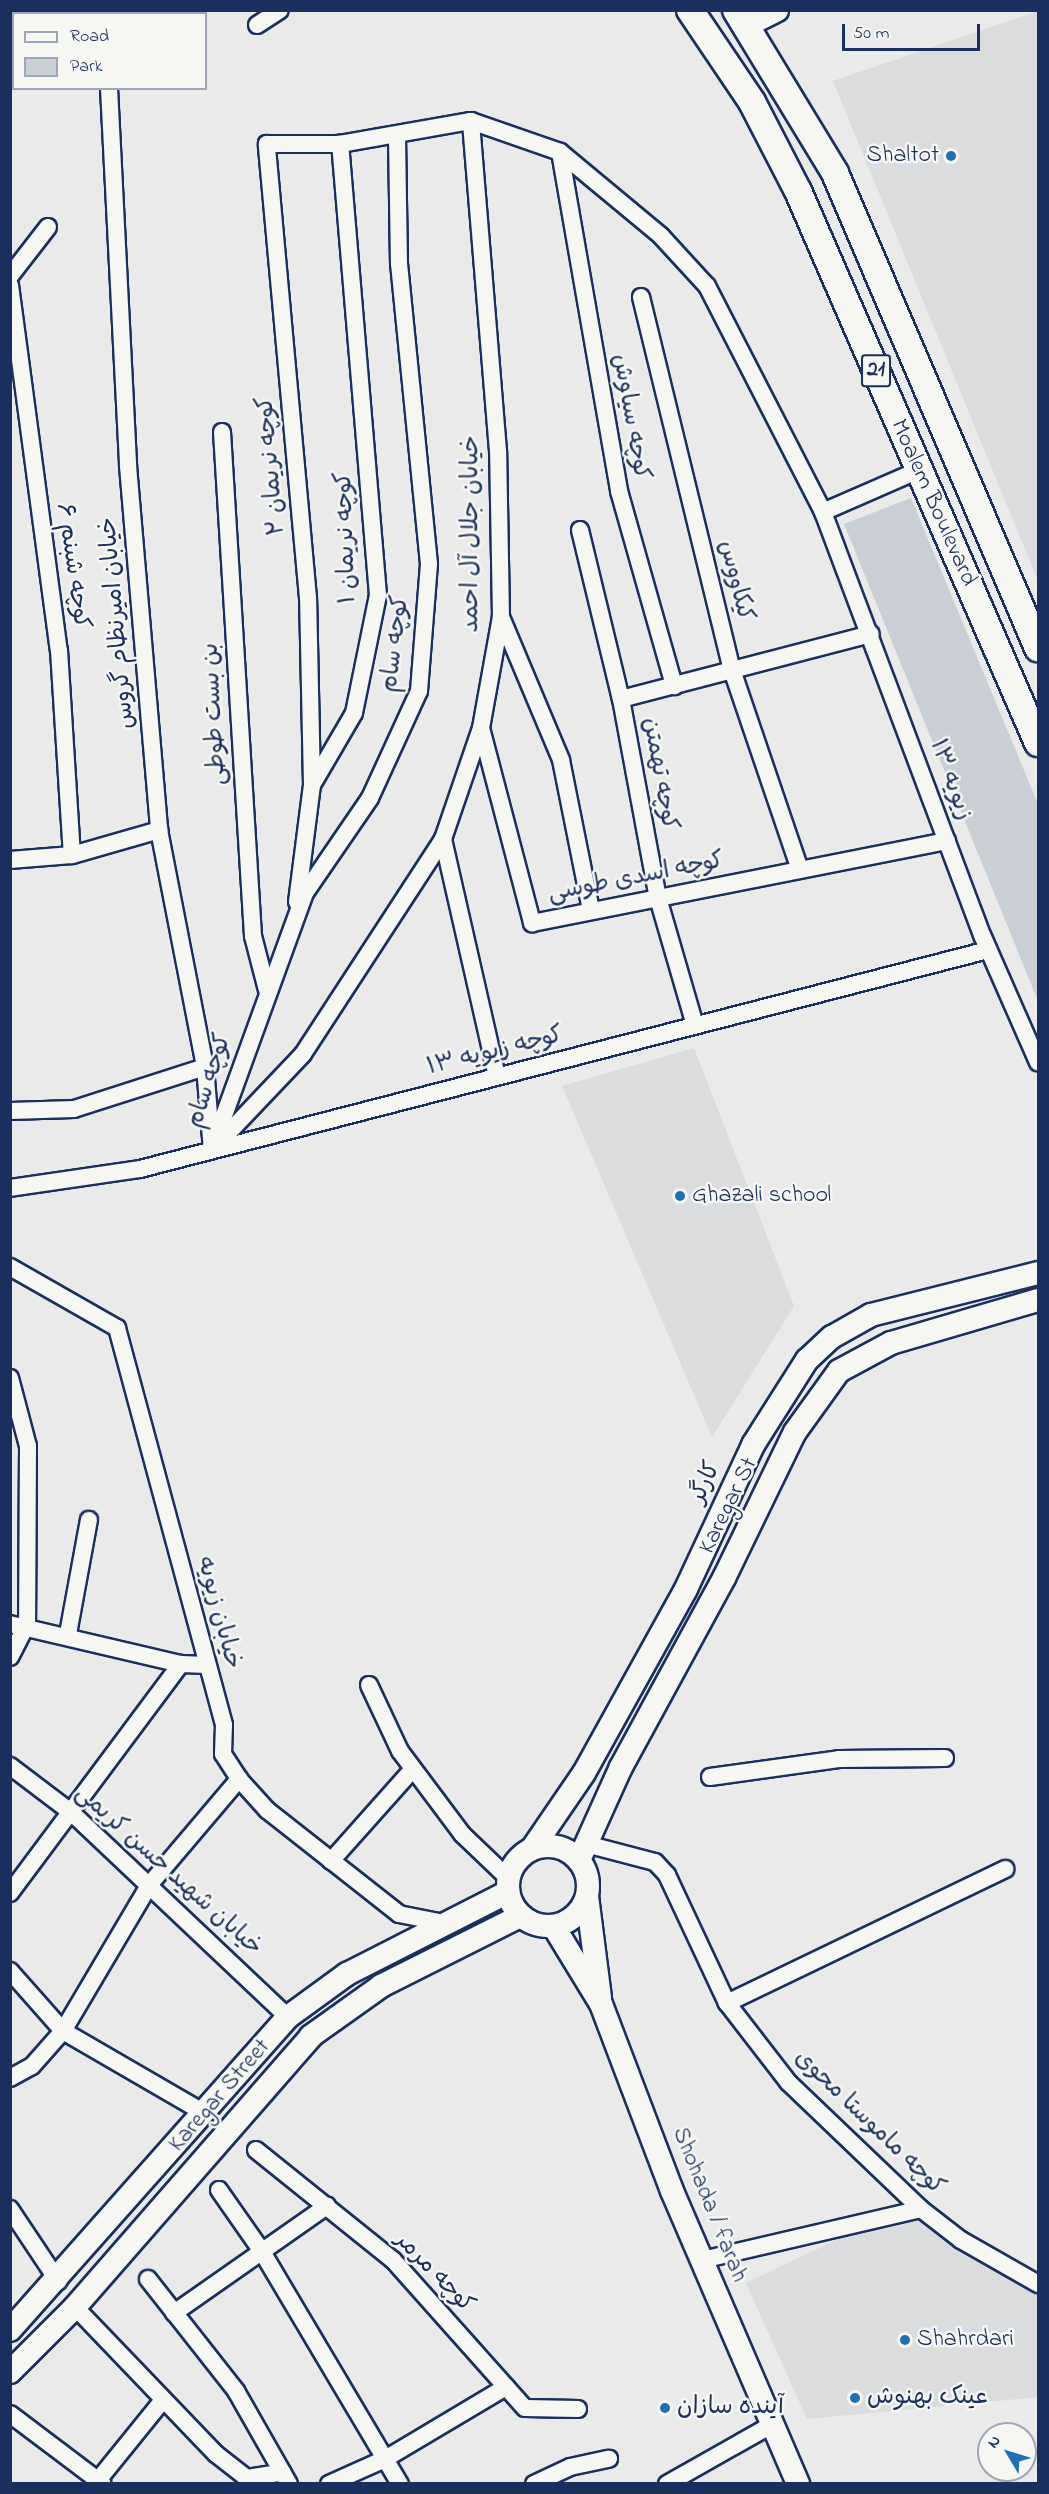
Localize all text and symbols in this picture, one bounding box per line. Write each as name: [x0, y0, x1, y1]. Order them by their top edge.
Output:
legend: [12, 12, 207, 90]
scale bar: [845, 12, 983, 50]
text: 50 m: [853, 21, 890, 47]
text: Road: [70, 24, 109, 50]
text: Park: [70, 54, 103, 80]
place label: Shaltot: [867, 142, 939, 170]
marker: Shaltot: [944, 149, 958, 163]
street label: کوچه سیاوش: [605, 352, 655, 482]
road number: 21: [861, 352, 891, 390]
street label: کوچه نریمان ۲: [252, 395, 292, 537]
street label: Moalem Boulevard: [883, 415, 983, 591]
street label: خیابان جلال آل احمد: [458, 435, 486, 633]
street label: کوچه نریمان ۱: [330, 472, 364, 604]
street label: کوچه شبنم ۶: [49, 501, 95, 631]
street label: خیابان امیرنظام گروس: [94, 516, 142, 730]
street label: کیکاووس: [711, 538, 759, 624]
street label: کوچه سام: [376, 594, 416, 694]
street label: بن بست طوطی: [197, 642, 233, 786]
street label: کوچه تهمتن: [635, 715, 683, 833]
street label: زیویه ۱۳: [922, 736, 978, 824]
street label: کوچه اسدی طوسی: [546, 847, 726, 909]
street label: کوچه زیویه ۱۳: [424, 1021, 566, 1083]
street label: کوچه سام: [181, 1030, 239, 1132]
place label: Ghazali school: [692, 1182, 831, 1210]
marker: Ghazali school: [673, 1189, 687, 1203]
street label: Karegar St: [693, 1453, 765, 1559]
street label: کارگر: [684, 1457, 728, 1509]
street label: خیابان زیویه: [189, 1554, 247, 1672]
street label: خیابان شهید حسن کریمی: [69, 1779, 267, 1963]
street label: Karegar Street: [163, 2034, 277, 2158]
street label: کوچه ماموستا محوی: [788, 2044, 950, 2202]
street label: Shohada / farah: [665, 2123, 753, 2287]
street label: کوچه مرمر: [388, 2226, 480, 2320]
place label: Shahrdari: [917, 2326, 1014, 2354]
marker: Shahrdari: [898, 2333, 912, 2347]
place label: عینک بهنوش: [867, 2384, 988, 2412]
marker: عینک بهنوش: [848, 2391, 862, 2405]
place label: آینده سازان: [677, 2394, 784, 2422]
marker: آینده سازان: [658, 2401, 672, 2415]
north arrow: [977, 2422, 1037, 2482]
text: N: [982, 2431, 1007, 2454]

